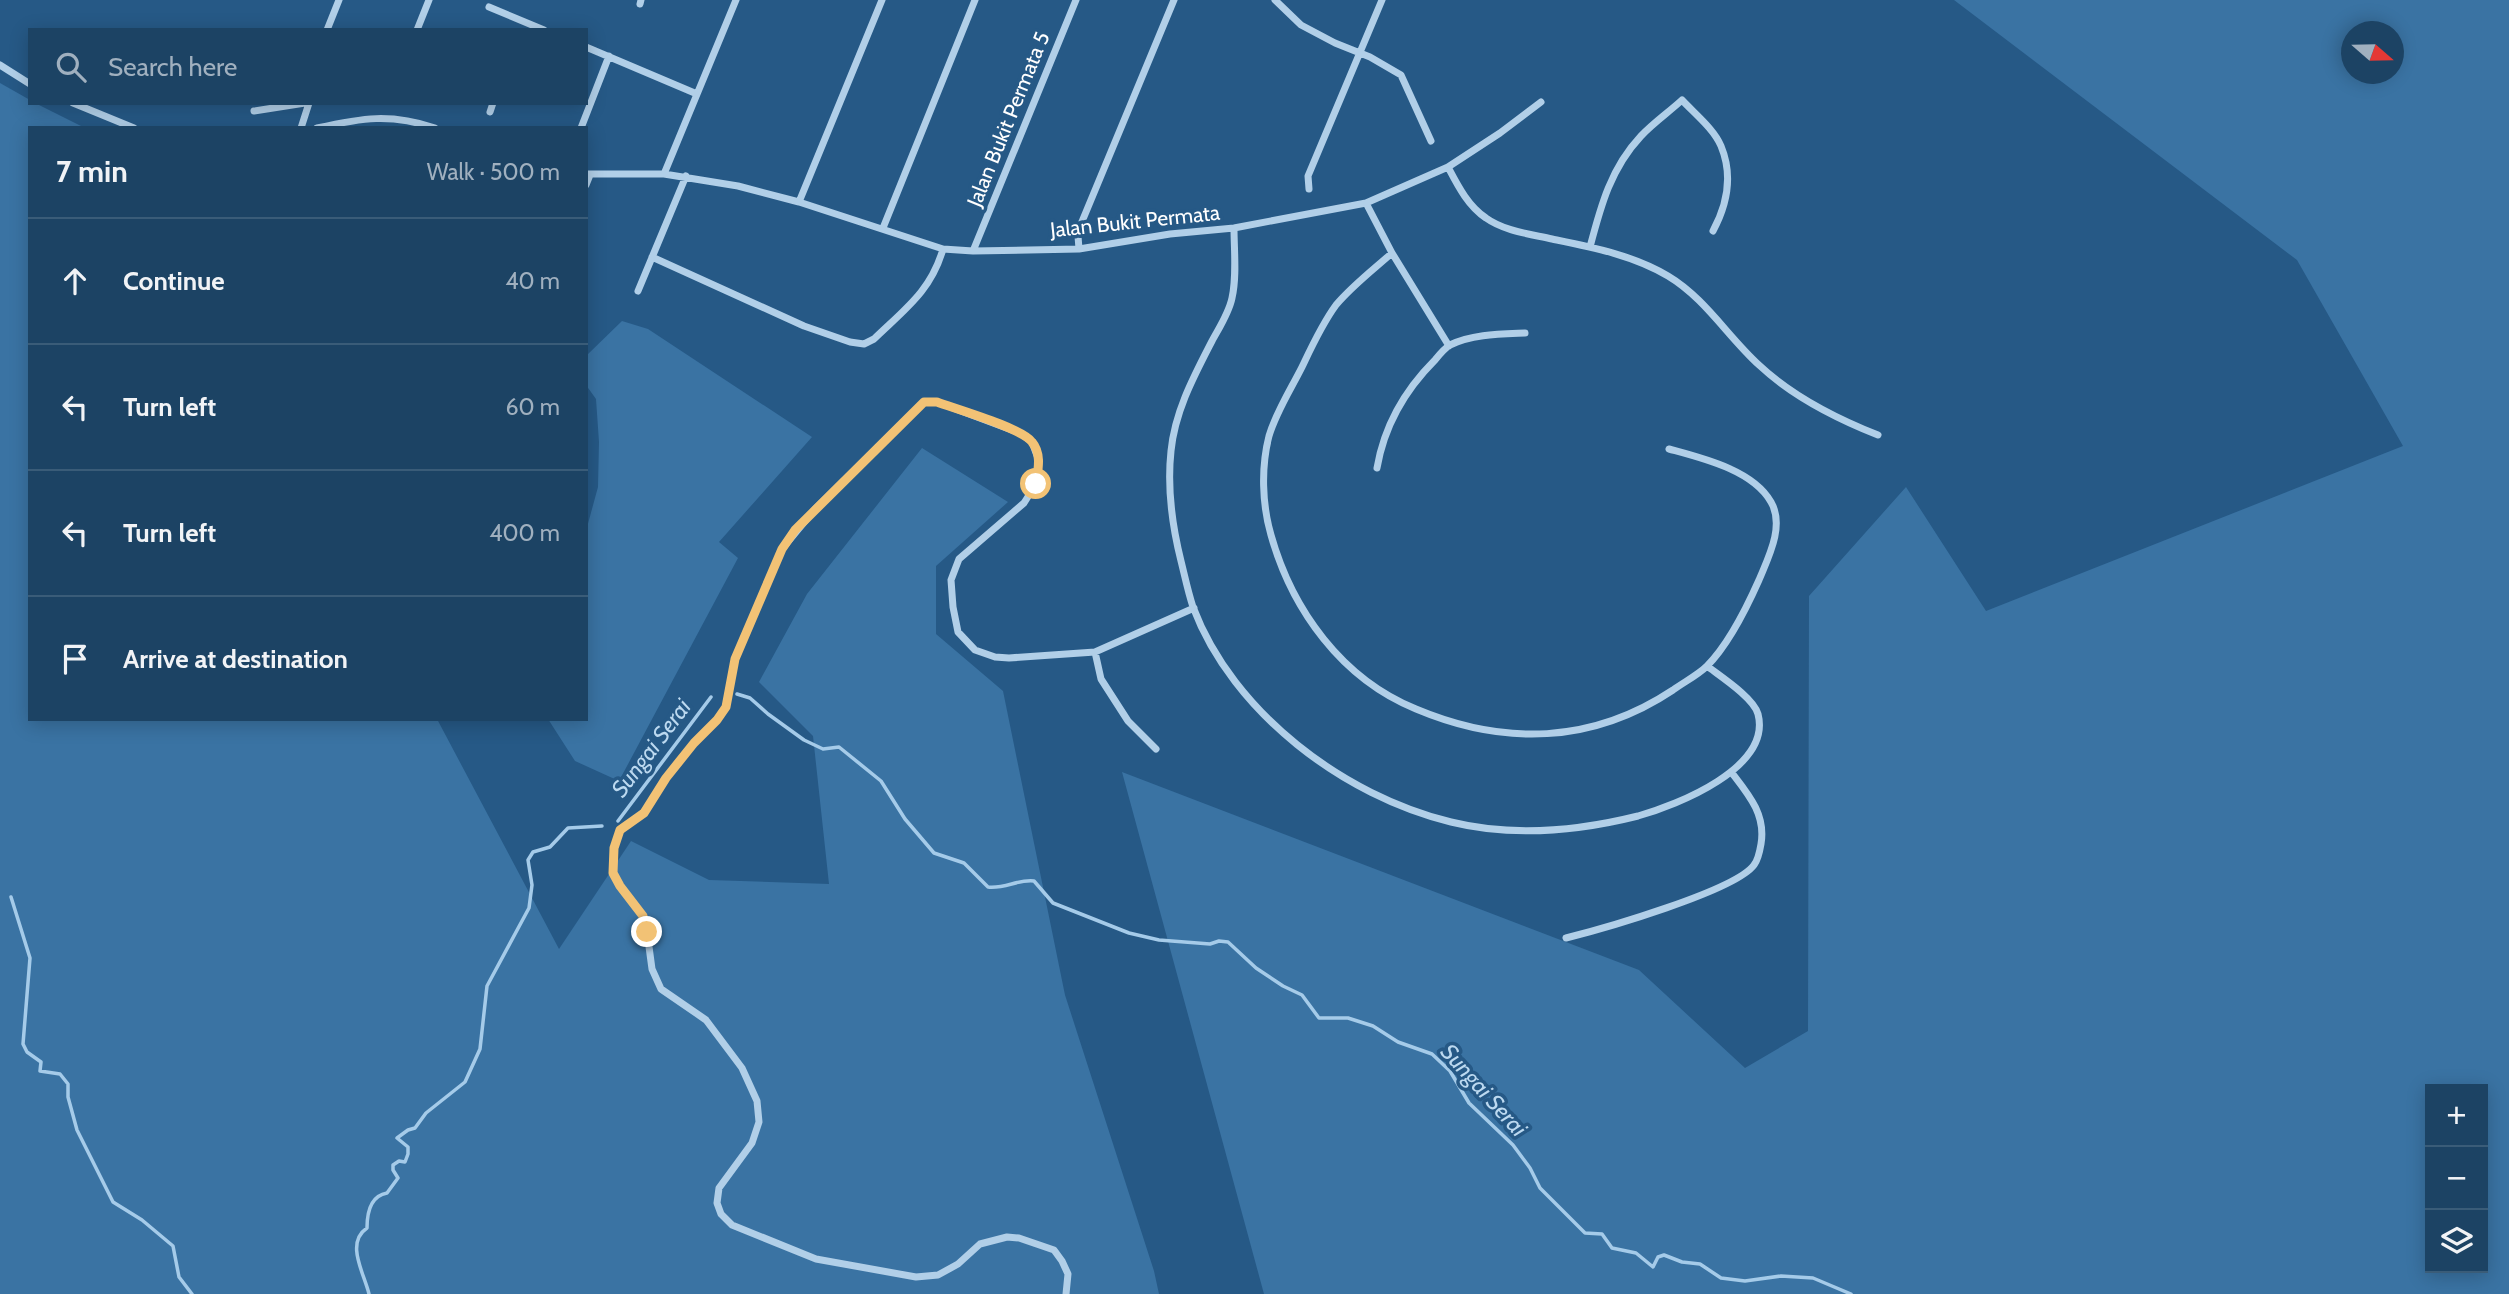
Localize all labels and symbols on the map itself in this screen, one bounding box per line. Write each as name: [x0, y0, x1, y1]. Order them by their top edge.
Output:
north arrow: [2341, 21, 2404, 84]
street label: Jalan Bukit Permata 5: [961, 28, 1055, 211]
street label: Jalan Bukit Permata: [1048, 200, 1221, 242]
route start: [1020, 468, 1051, 499]
water label: Sungai Serai: [605, 693, 697, 802]
route end: [631, 916, 662, 947]
water label: Sungai Serai: [1435, 1038, 1534, 1143]

